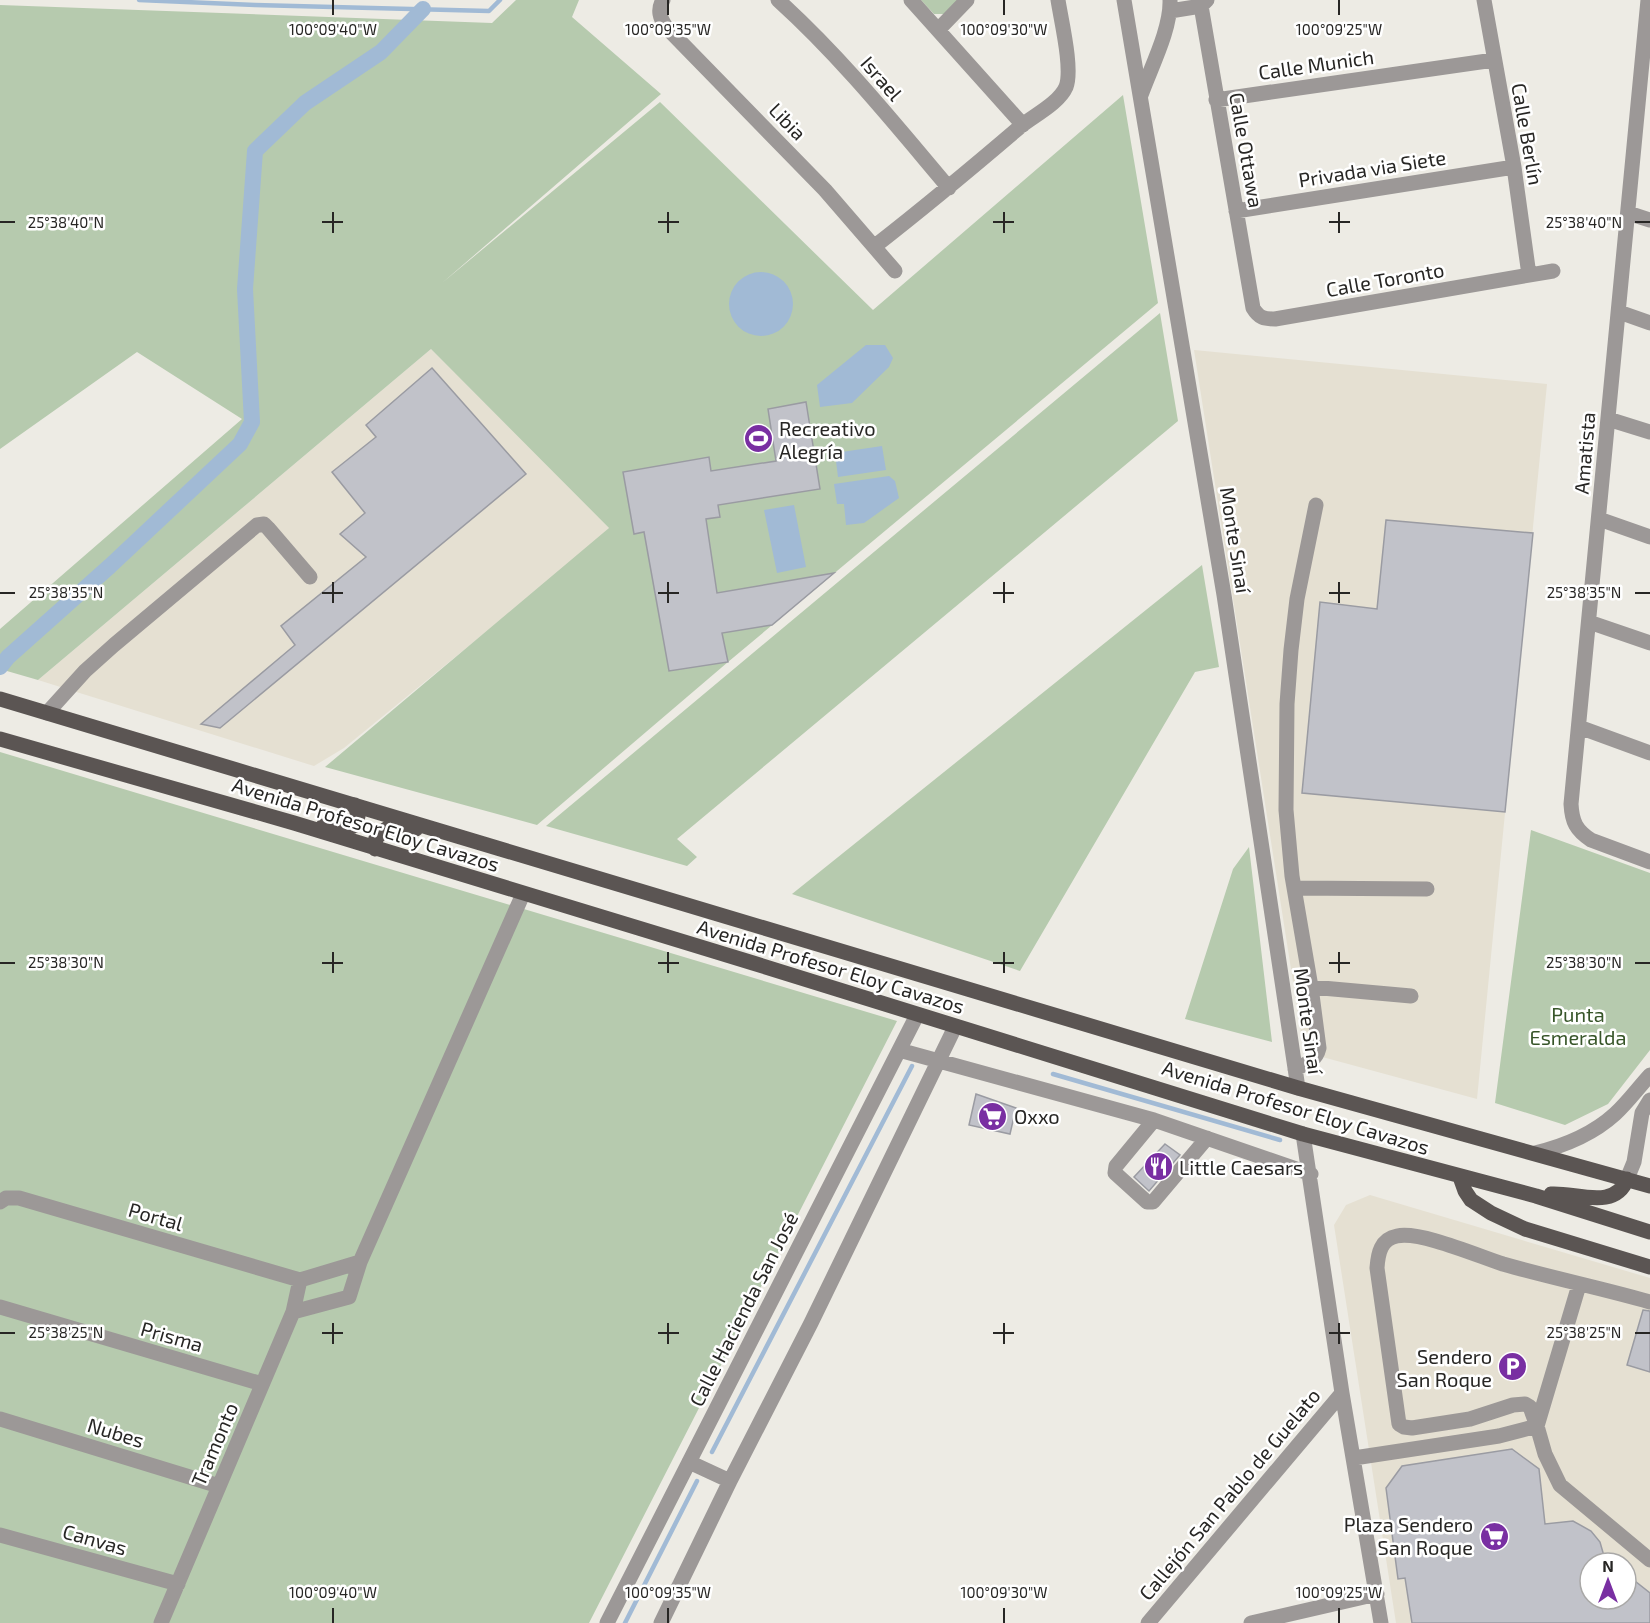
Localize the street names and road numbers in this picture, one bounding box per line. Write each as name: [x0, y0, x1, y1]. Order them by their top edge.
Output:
street label: Calle Munich: [1257, 44, 1375, 84]
street label: Israel: [856, 51, 908, 105]
street label: Calle Berlín: [1507, 81, 1549, 187]
street label: Calle Ottawa: [1225, 91, 1269, 209]
street label: Libia: [765, 97, 811, 145]
street label: Privada via Siete: [1297, 144, 1447, 192]
street label: Calle Toronto: [1324, 257, 1446, 301]
street label: Amatista: [1568, 411, 1600, 495]
street label: Monte Sinaí: [1216, 485, 1256, 596]
street label: Avenida Profesor Eloy Cavazos: [230, 772, 502, 876]
street label: Avenida Profesor Eloy Cavazos: [695, 914, 967, 1018]
street label: Monte Sinaí: [1290, 966, 1328, 1077]
street label: Avenida Profesor Eloy Cavazos: [1160, 1055, 1432, 1159]
street label: Portal: [126, 1197, 186, 1235]
street label: Calle Hacienda San José: [684, 1208, 802, 1410]
street label: Prisma: [138, 1316, 206, 1356]
street label: Callejón San Pablo de Guelato: [1133, 1383, 1325, 1605]
street label: Tramonto: [186, 1399, 242, 1489]
street label: Nubes: [85, 1412, 147, 1452]
street label: Canvas: [60, 1518, 130, 1560]

